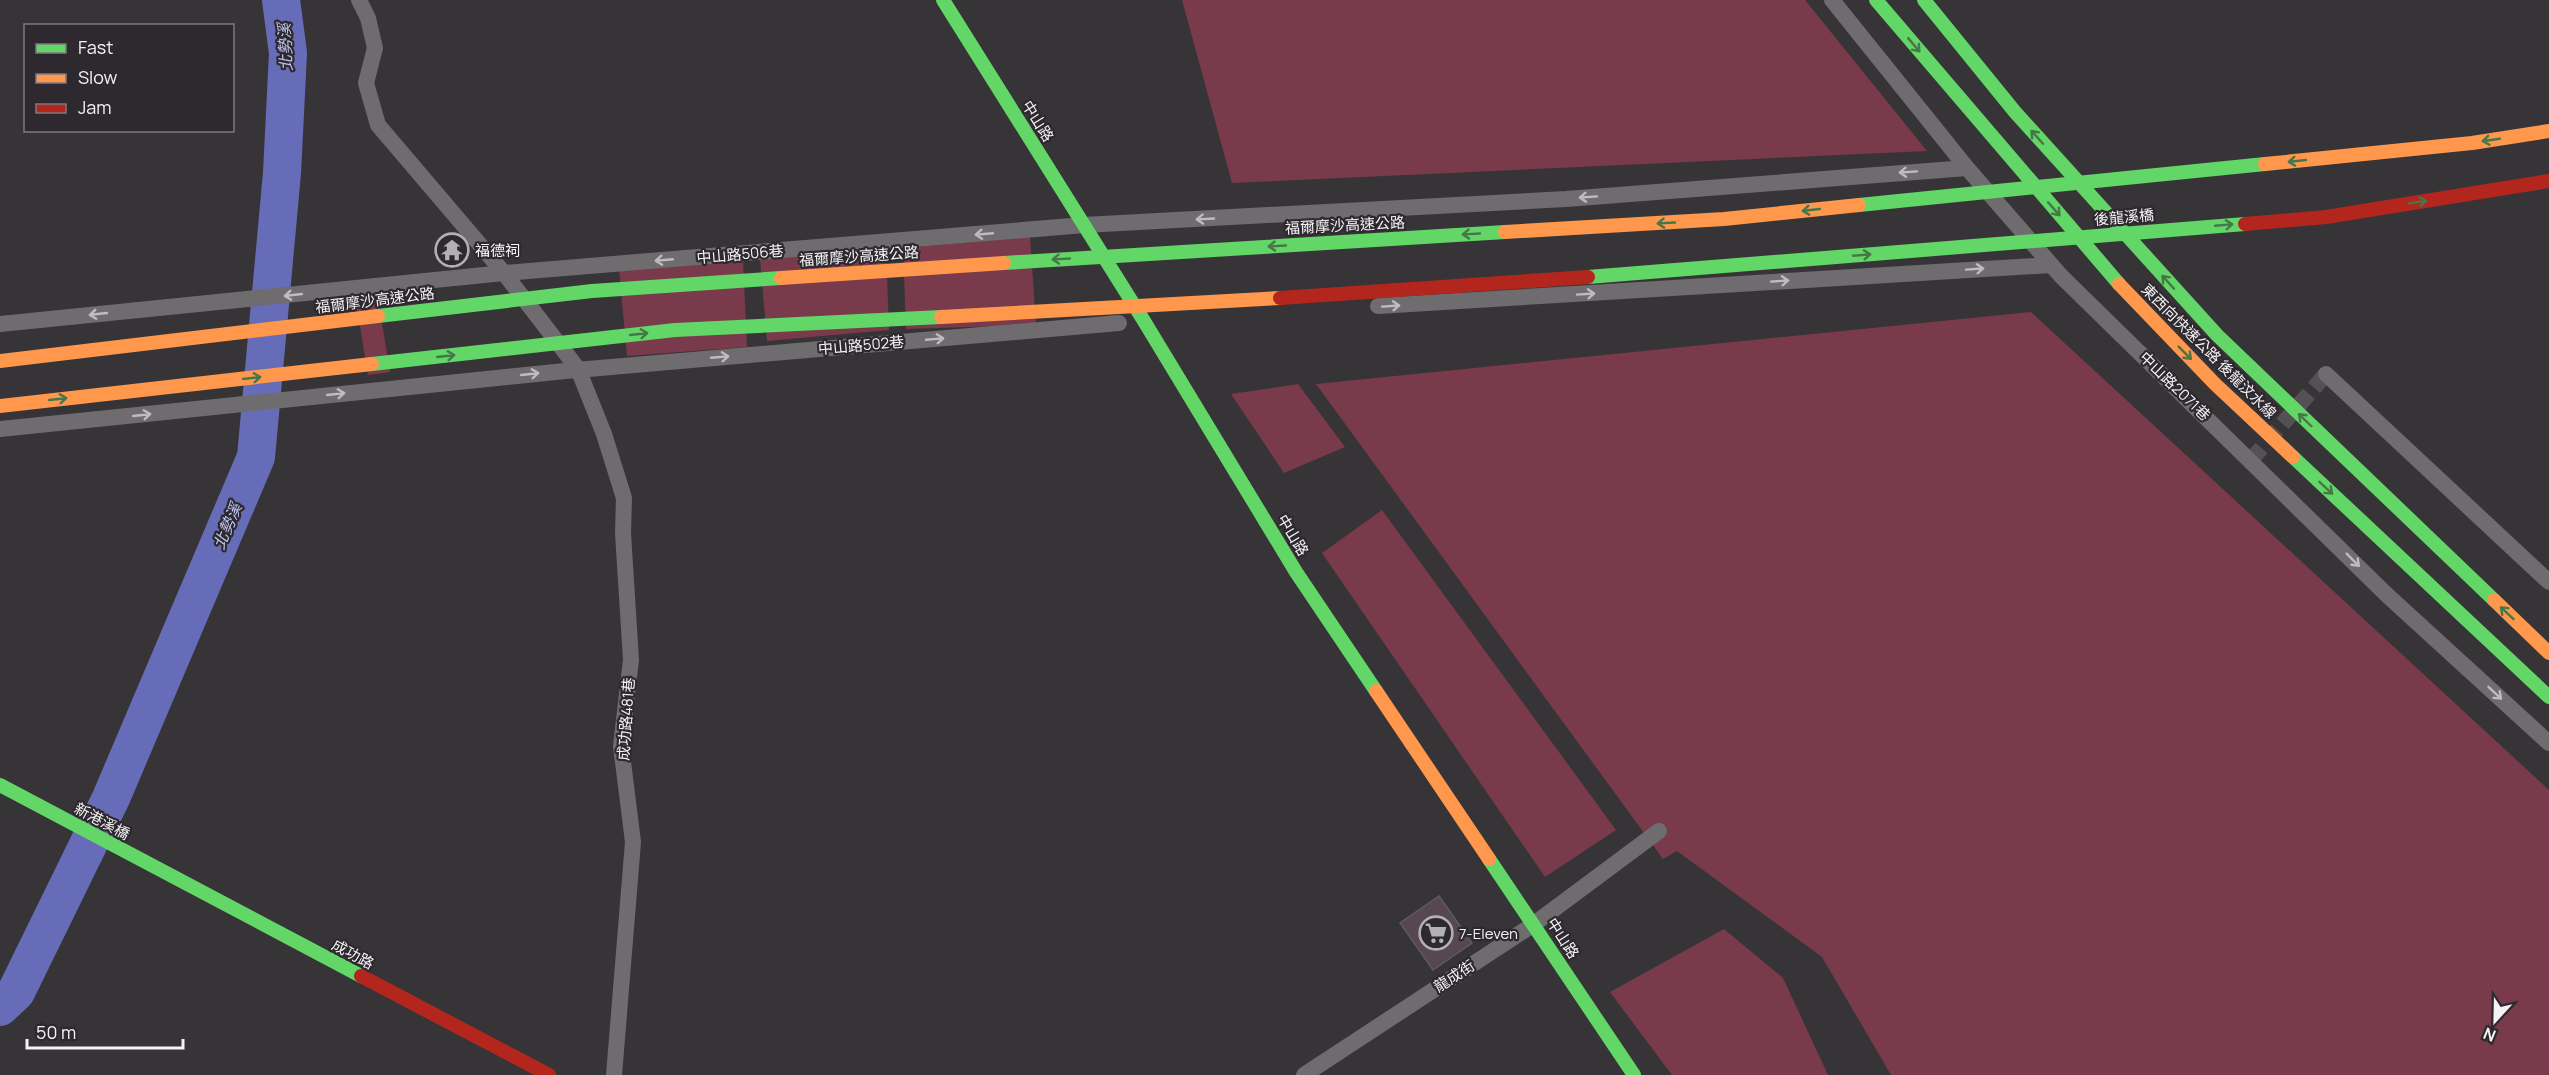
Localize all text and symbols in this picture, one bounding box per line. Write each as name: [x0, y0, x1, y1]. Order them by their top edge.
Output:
water label: 北勢溪: [273, 20, 297, 72]
legend: [24, 24, 234, 132]
text: Fast: [78, 35, 113, 59]
one-way arrow: [1907, 37, 1921, 52]
text: Slow: [78, 65, 118, 89]
text: Jam: [78, 95, 112, 119]
street label: 中山路: [1017, 96, 1059, 146]
one-way arrow: [2030, 130, 2044, 145]
one-way arrow: [2482, 134, 2502, 145]
one-way arrow: [2288, 155, 2308, 166]
one-way arrow: [1899, 167, 1919, 178]
one-way arrow: [1579, 192, 1599, 203]
one-way arrow: [2407, 196, 2427, 207]
one-way arrow: [2047, 201, 2061, 216]
street label: 後龍溪橋: [2093, 204, 2155, 230]
one-way arrow: [1801, 205, 1821, 216]
street label: 福爾摩沙高速公路: [1285, 211, 1405, 239]
one-way arrow: [1195, 213, 1215, 224]
one-way arrow: [1656, 217, 1676, 228]
one-way arrow: [2214, 219, 2234, 230]
one-way arrow: [975, 229, 994, 240]
one-way arrow: [1462, 229, 1482, 240]
temple icon: 福德祠: [434, 232, 470, 268]
place label: 福德祠: [475, 240, 520, 261]
street label: 中山路506巷: [696, 240, 784, 268]
street label: 福爾摩沙高速公路: [798, 241, 920, 271]
one-way arrow: [1267, 241, 1287, 252]
one-way arrow: [1852, 249, 1872, 260]
one-way arrow: [1052, 254, 1071, 265]
one-way arrow: [655, 255, 675, 266]
one-way arrow: [1965, 264, 1984, 275]
one-way arrow: [2161, 274, 2175, 289]
one-way arrow: [1770, 276, 1790, 287]
street label: 東西向快速公路 後龍汶水線: [2137, 279, 2281, 423]
street label: 福爾摩沙高速公路: [314, 282, 436, 318]
one-way arrow: [1575, 288, 1595, 299]
one-way arrow: [283, 290, 303, 301]
one-way arrow: [1381, 300, 1401, 311]
one-way arrow: [89, 309, 109, 320]
one-way arrow: [629, 328, 649, 339]
street label: 中山路502巷: [817, 331, 905, 359]
one-way arrow: [925, 333, 945, 344]
one-way arrow: [2178, 346, 2193, 361]
street label: 中山路2071巷: [2135, 347, 2215, 425]
one-way arrow: [435, 350, 455, 361]
one-way arrow: [710, 351, 729, 362]
one-way arrow: [519, 368, 539, 379]
one-way arrow: [241, 372, 261, 383]
one-way arrow: [325, 388, 345, 399]
one-way arrow: [48, 394, 68, 405]
one-way arrow: [131, 409, 151, 420]
one-way arrow: [2297, 413, 2312, 428]
one-way arrow: [2319, 481, 2334, 495]
water label: 北勢溪: [207, 498, 247, 552]
street label: 中山路: [1272, 510, 1314, 560]
one-way arrow: [2345, 553, 2360, 568]
one-way arrow: [2499, 606, 2514, 620]
street label: 成功路481巷: [613, 677, 639, 761]
one-way arrow: [2487, 686, 2502, 700]
street label: 新港溪橋: [71, 798, 133, 844]
street label: 中山路: [1542, 913, 1584, 963]
supermarket icon: 7-Eleven: [1418, 915, 1454, 951]
place label: 7-Eleven: [1459, 923, 1518, 944]
street label: 成功路: [328, 934, 378, 974]
street label: 龍成街: [1429, 955, 1479, 997]
north arrow: [2465, 991, 2525, 1051]
scale bar: [27, 1012, 183, 1050]
text: 50 m: [36, 1020, 76, 1044]
text: N: [2480, 1023, 2499, 1047]

